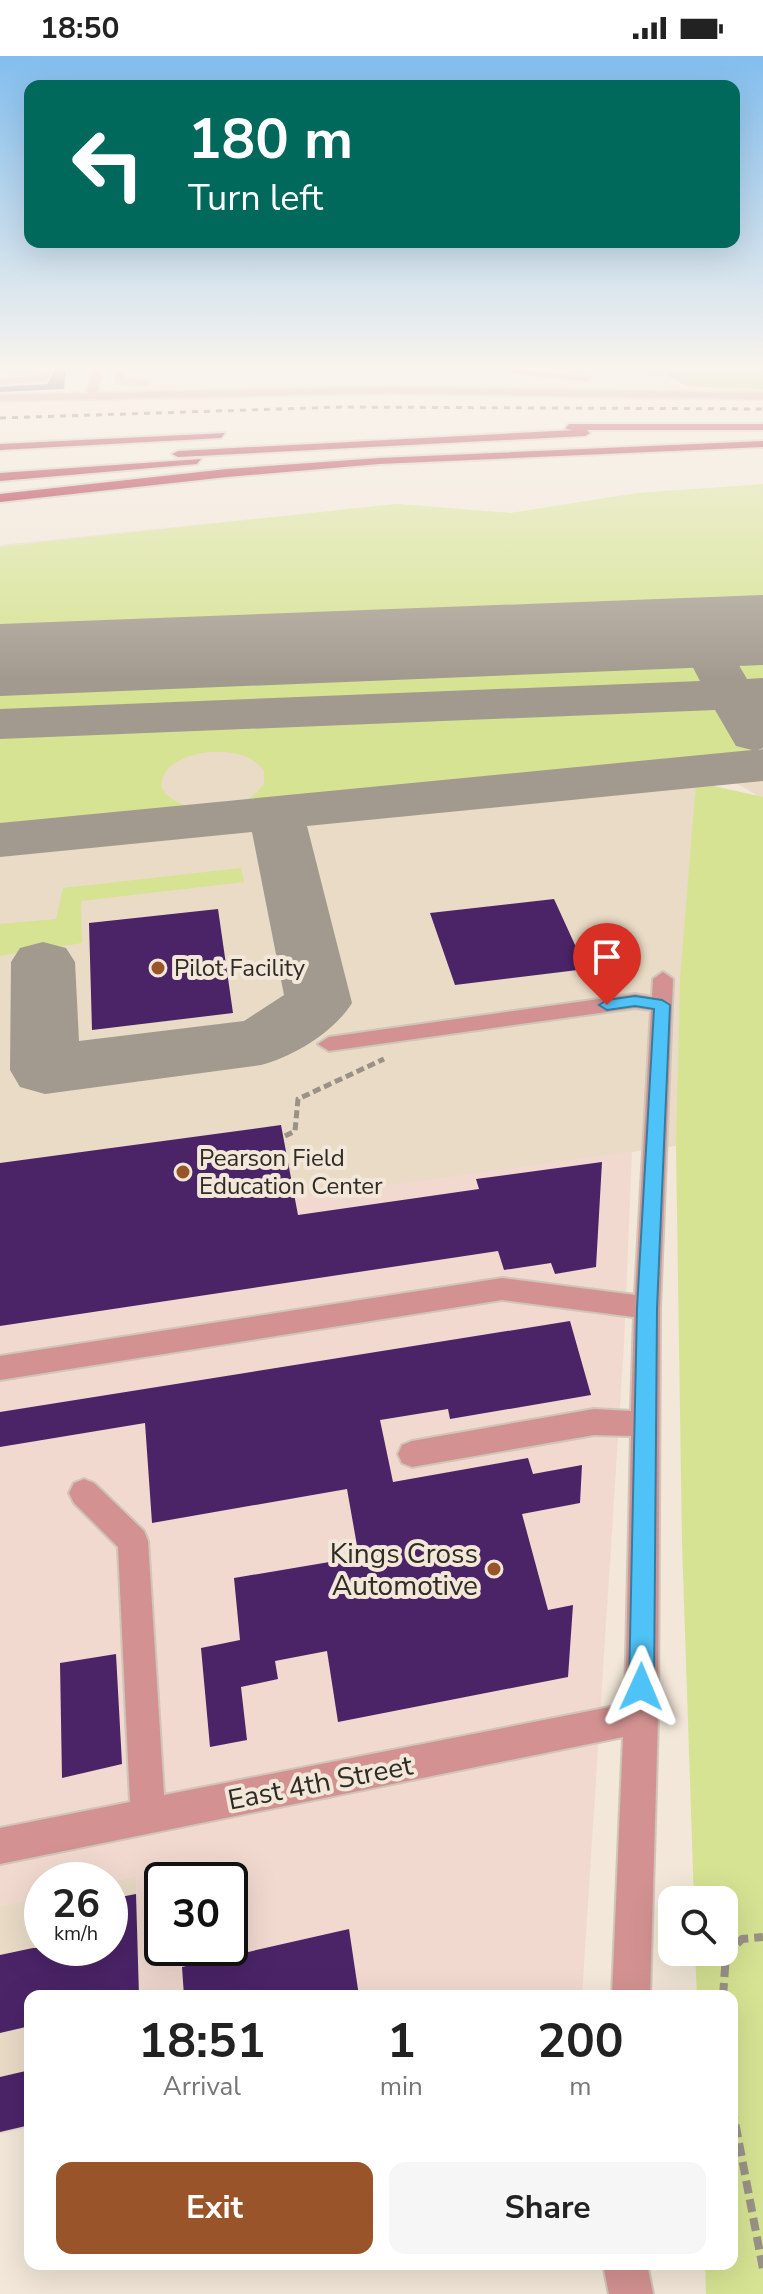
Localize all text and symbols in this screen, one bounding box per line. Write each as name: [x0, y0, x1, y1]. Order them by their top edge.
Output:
text: 18:50: [40, 8, 119, 49]
text: 180 m: [188, 101, 353, 178]
icon: left: [56, 112, 160, 216]
text: Turn left: [188, 174, 323, 223]
pin: [573, 923, 641, 1005]
icon: arrive: [585, 935, 629, 979]
place label: Pilot Facility: [174, 952, 306, 984]
marker: Pilot Facility: [149, 959, 167, 977]
place label: Pearson Field Education Center: [199, 1142, 383, 1202]
marker: Pearson Field Education Center: [174, 1163, 192, 1181]
place label: Kings Cross Automotive: [330, 1535, 478, 1605]
marker: Kings Cross Automotive: [485, 1560, 503, 1578]
position arrow: [599, 1645, 683, 1729]
street label: East 4th Street: [225, 1746, 416, 1820]
speed limit sign: 30: [144, 1862, 248, 1966]
text: 26: [52, 1877, 100, 1931]
map controls: [658, 1886, 738, 1966]
button: search: [658, 1886, 738, 1966]
text: km/h: [54, 1920, 98, 1947]
text: 18:51: [138, 2008, 265, 2074]
text: 1: [387, 2008, 416, 2074]
text: 200: [537, 2008, 624, 2074]
text: Arrival: [163, 2069, 241, 2104]
text: min: [380, 2069, 423, 2104]
text: m: [569, 2069, 592, 2104]
button: Exit: [56, 2162, 373, 2254]
button: Share: [389, 2162, 706, 2254]

